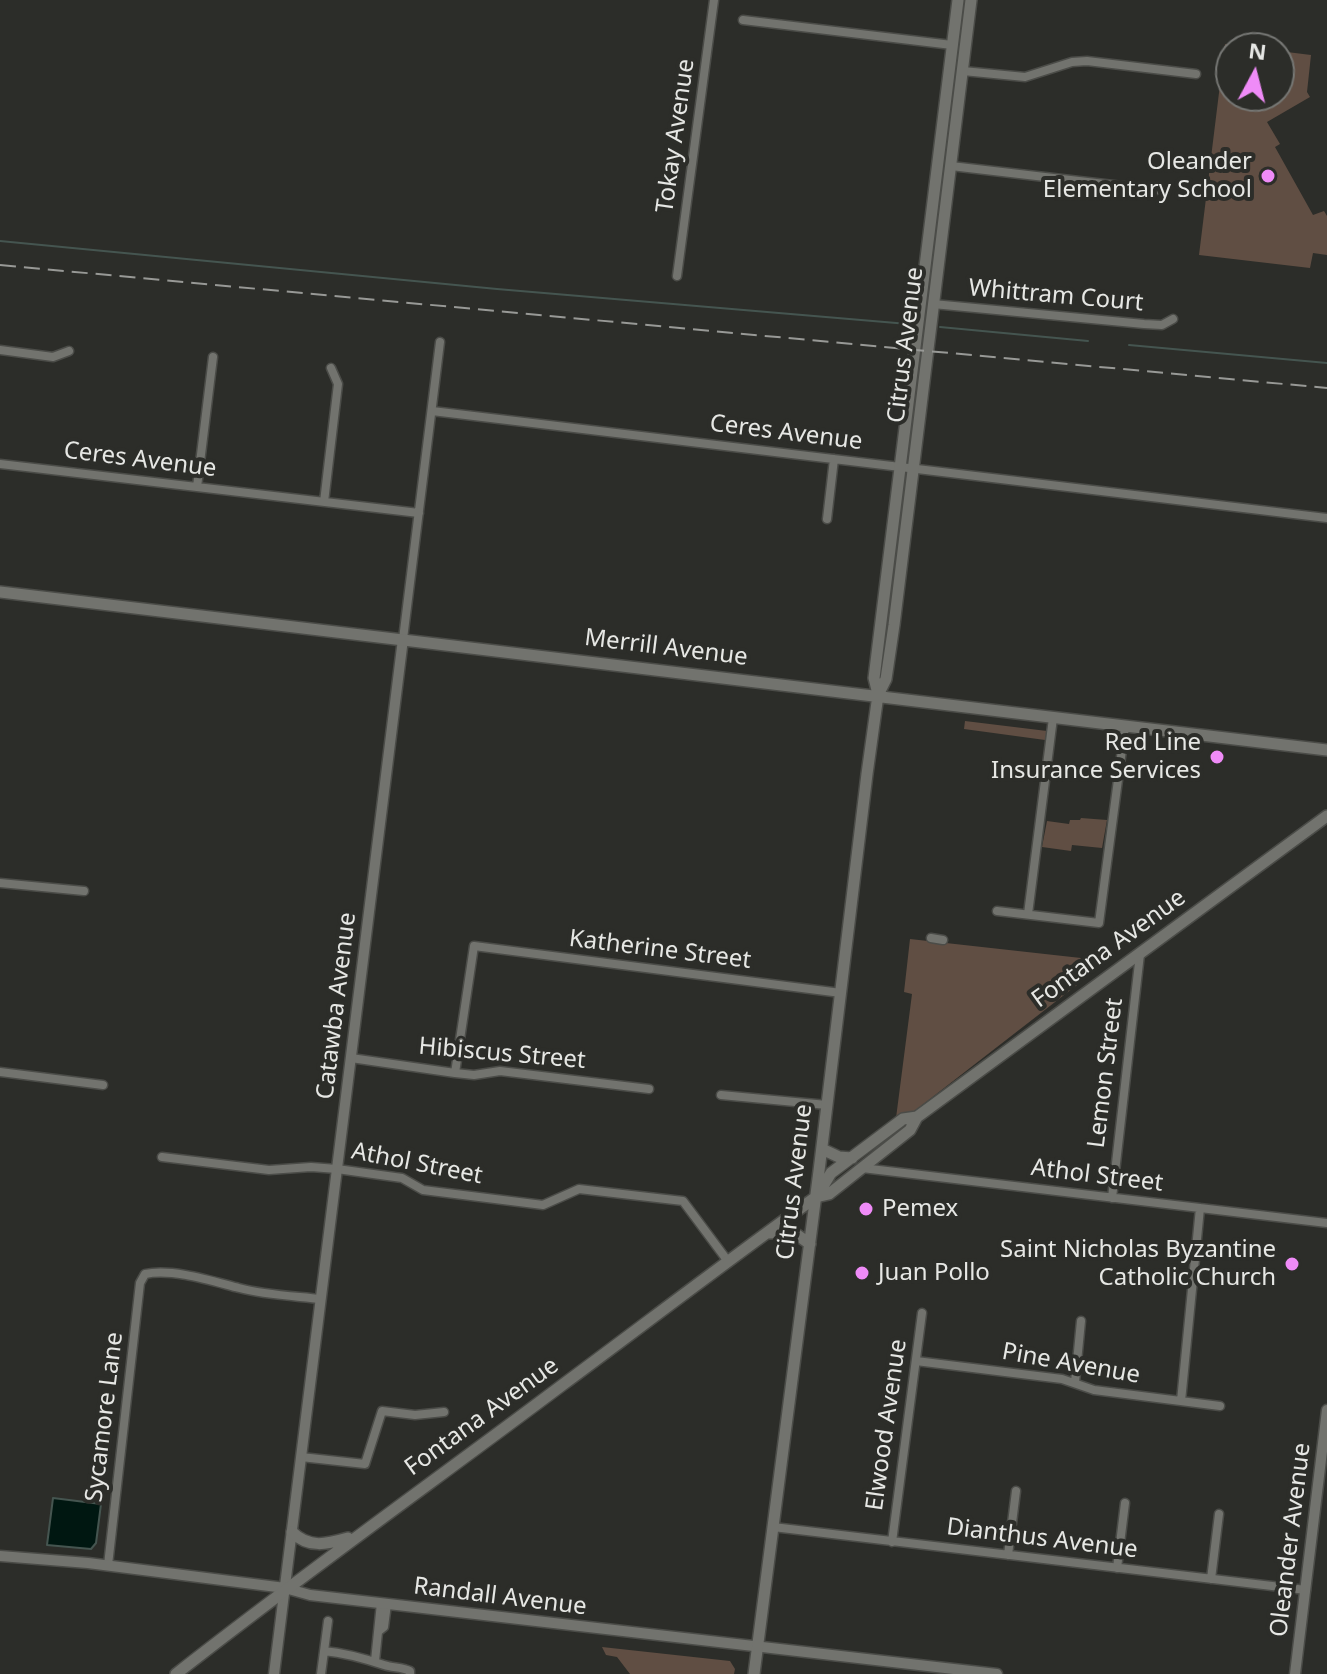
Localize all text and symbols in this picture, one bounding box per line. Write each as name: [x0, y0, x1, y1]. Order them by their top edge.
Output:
north arrow: [1215, 32, 1295, 112]
text: N: [1247, 34, 1268, 66]
street label: Tokay Avenue: [651, 57, 701, 215]
place label: Oleander Elementary School: [1043, 148, 1252, 204]
marker: Oleander Elementary School: [1259, 167, 1277, 185]
street label: Citrus Avenue: [882, 265, 930, 425]
street label: Whittram Court: [967, 274, 1145, 318]
street label: Ceres Avenue: [708, 409, 864, 457]
street label: Ceres Avenue: [62, 436, 218, 484]
street label: Merrill Avenue: [583, 624, 749, 672]
place label: Red Line Insurance Services: [991, 729, 1201, 785]
marker: Red Line Insurance Services: [1208, 748, 1226, 766]
street label: Fontana Avenue: [1027, 884, 1191, 1014]
street label: Catawba Avenue: [311, 911, 363, 1101]
street label: Katherine Street: [567, 925, 753, 975]
street label: Lemon Street: [1082, 996, 1130, 1150]
street label: Hibiscus Street: [417, 1032, 587, 1076]
street label: Citrus Avenue: [771, 1102, 819, 1262]
street label: Athol Street: [349, 1137, 485, 1191]
street label: Athol Street: [1029, 1154, 1165, 1198]
place label: Pemex: [882, 1195, 958, 1223]
marker: Pemex: [857, 1200, 875, 1218]
place label: Saint Nicholas Byzantine Catholic Church: [1000, 1236, 1276, 1292]
marker: Saint Nicholas Byzantine Catholic Church: [1283, 1255, 1301, 1273]
place label: Juan Pollo: [878, 1259, 990, 1287]
marker: Juan Pollo: [853, 1264, 871, 1282]
street label: Sycamore Lane: [80, 1330, 130, 1504]
street label: Elwood Avenue: [861, 1337, 913, 1513]
street label: Pine Avenue: [1000, 1338, 1142, 1390]
street label: Fontana Avenue: [400, 1352, 564, 1482]
street label: Oleander Avenue: [1265, 1441, 1317, 1639]
street label: Dianthus Avenue: [945, 1513, 1139, 1565]
street label: Randall Avenue: [412, 1572, 588, 1622]

